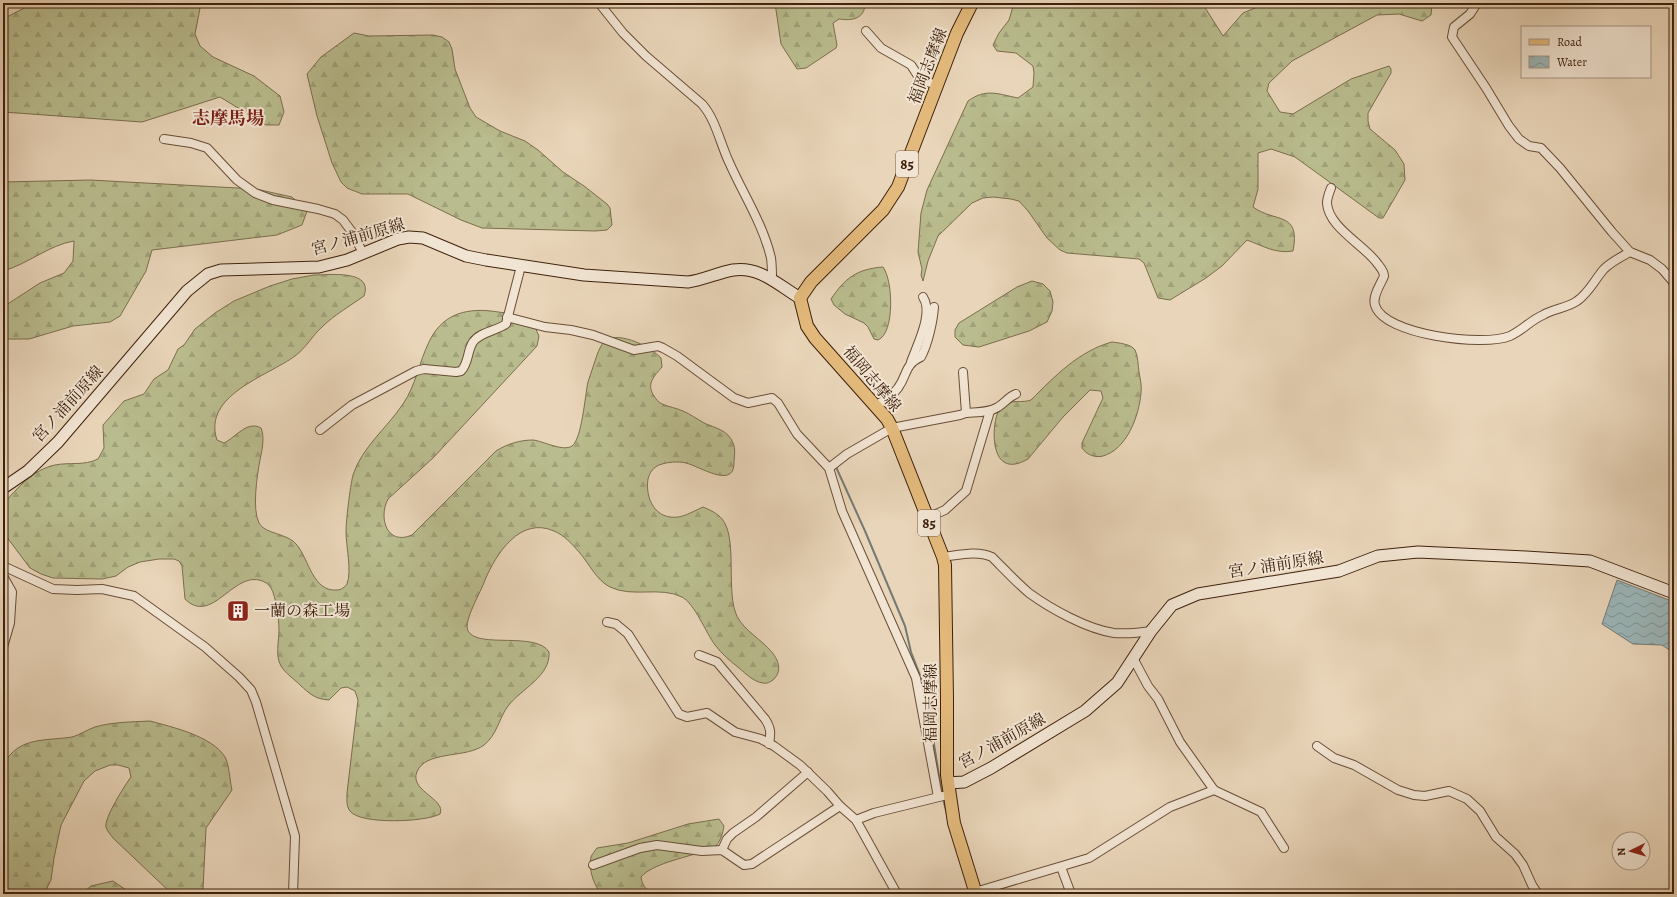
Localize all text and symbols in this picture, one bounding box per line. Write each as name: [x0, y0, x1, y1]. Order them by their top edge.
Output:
street label: 福岡志摩線: [903, 25, 953, 107]
legend: [1521, 26, 1651, 78]
text: Road: [1557, 34, 1583, 50]
text: Water: [1556, 54, 1587, 70]
district label: 志摩馬場: [192, 106, 264, 130]
road number: 85: [896, 151, 918, 177]
street label: 宮ノ浦前原線: [309, 213, 407, 261]
street label: 福岡志摩線: [838, 341, 906, 417]
street label: 宮ノ浦前原線: [28, 361, 108, 447]
road number: 85: [918, 510, 940, 536]
street label: 宮ノ浦前原線: [1227, 547, 1325, 583]
building icon: 一蘭の森工場: [225, 598, 251, 624]
place label: 一蘭の森工場: [254, 600, 350, 622]
street label: 福岡志摩線: [920, 663, 942, 743]
street label: 宮ノ浦前原線: [955, 708, 1049, 774]
north arrow: [1611, 831, 1651, 871]
text: N: [1614, 847, 1629, 856]

